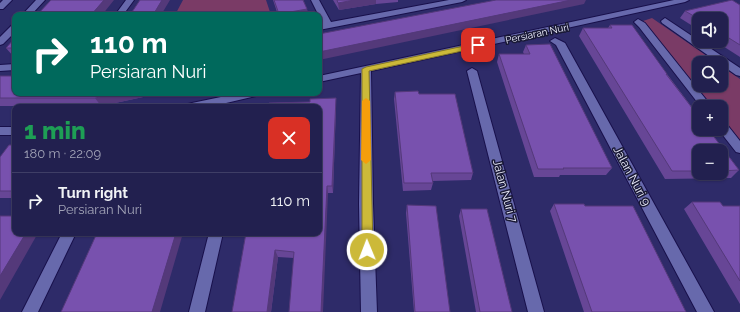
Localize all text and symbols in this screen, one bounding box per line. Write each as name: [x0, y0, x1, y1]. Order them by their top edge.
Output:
map controls: [692, 12, 728, 180]
button: sound: [692, 12, 728, 48]
street label: Persiaran Nuri: [504, 21, 570, 46]
text: 110 m: [90, 27, 168, 60]
icon: right: [24, 28, 76, 80]
pin: [461, 28, 495, 62]
icon: arrive: [467, 34, 489, 56]
button: search: [692, 56, 728, 92]
text: Persiaran Nuri: [90, 61, 206, 82]
button: +: [692, 100, 728, 136]
text: 1 min: [24, 116, 86, 145]
button: close: [268, 117, 310, 159]
street label: Jalan Nuri 9: [610, 144, 654, 208]
button: −: [692, 144, 728, 180]
text: 180 m · 22:09: [24, 146, 101, 161]
street label: Jalan Nuri 7: [490, 158, 520, 225]
text: Turn right: [58, 184, 128, 202]
icon: right: [24, 190, 46, 212]
text: 110 m: [270, 192, 310, 210]
text: Persiaran Nuri: [58, 202, 142, 217]
position arrow: [346, 229, 388, 271]

